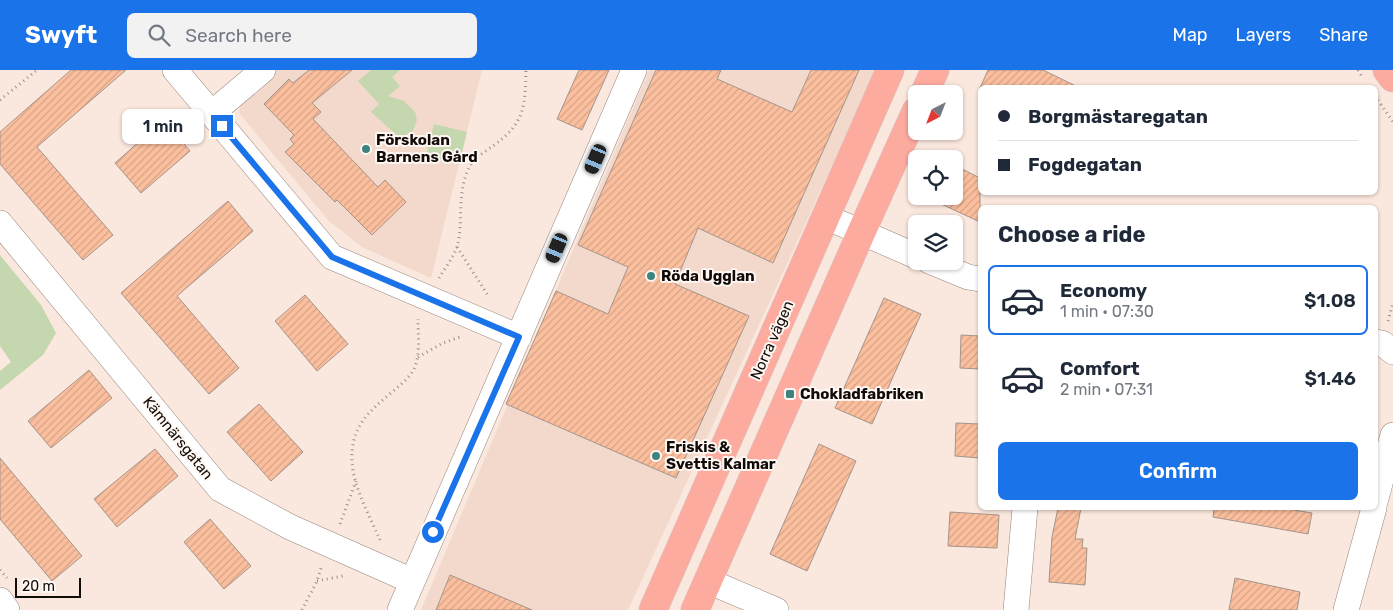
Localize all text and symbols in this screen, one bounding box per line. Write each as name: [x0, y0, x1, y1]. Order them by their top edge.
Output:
search box: [127, 13, 477, 58]
text: Swyft: [25, 21, 97, 49]
icon: search: [145, 21, 173, 49]
text: Search here: [185, 24, 292, 47]
text: Map: [1173, 24, 1208, 46]
text: Layers: [1236, 24, 1291, 46]
text: Share: [1319, 24, 1368, 46]
north arrow: [908, 85, 962, 140]
map controls: [908, 85, 963, 270]
text: Borgmästaregatan: [1028, 105, 1208, 128]
callout: 1 min: [122, 108, 204, 144]
route end: [211, 115, 233, 137]
text: 1 min: [143, 117, 183, 136]
place label: Förskolan Barnens Gård: [376, 131, 478, 166]
car: [583, 142, 608, 176]
marker: Förskolan Barnens Gård: [360, 143, 372, 155]
button: locate: [908, 150, 963, 205]
text: Fogdegatan: [1028, 153, 1142, 176]
button: layers: [908, 215, 963, 270]
text: Choose a ride: [998, 221, 1145, 248]
car: [544, 231, 569, 265]
place label: Röda Ugglan: [661, 267, 755, 285]
marker: Röda Ugglan: [645, 270, 657, 282]
icon: car: [1000, 278, 1045, 323]
text: Economy: [1060, 279, 1147, 302]
text: $1.08: [1304, 289, 1356, 312]
street label: Norra vägen: [747, 298, 797, 382]
text: 1 min · 07:30: [1060, 302, 1154, 321]
icon: car: [1000, 356, 1045, 401]
text: Comfort: [1060, 357, 1140, 380]
text: $1.46: [1305, 367, 1356, 390]
text: 2 min · 07:31: [1060, 380, 1153, 399]
place label: Chokladfabriken: [800, 385, 924, 403]
marker: Chokladfabriken: [784, 388, 796, 400]
street label: Kämnärsgatan: [139, 393, 217, 483]
place label: Friskis & Svettis Kalmar: [666, 438, 776, 473]
button: Confirm: [998, 442, 1358, 500]
marker: Friskis & Svettis Kalmar: [650, 450, 662, 462]
route start: [422, 521, 444, 543]
scale bar: [15, 575, 81, 598]
text: 20 m: [22, 578, 55, 595]

